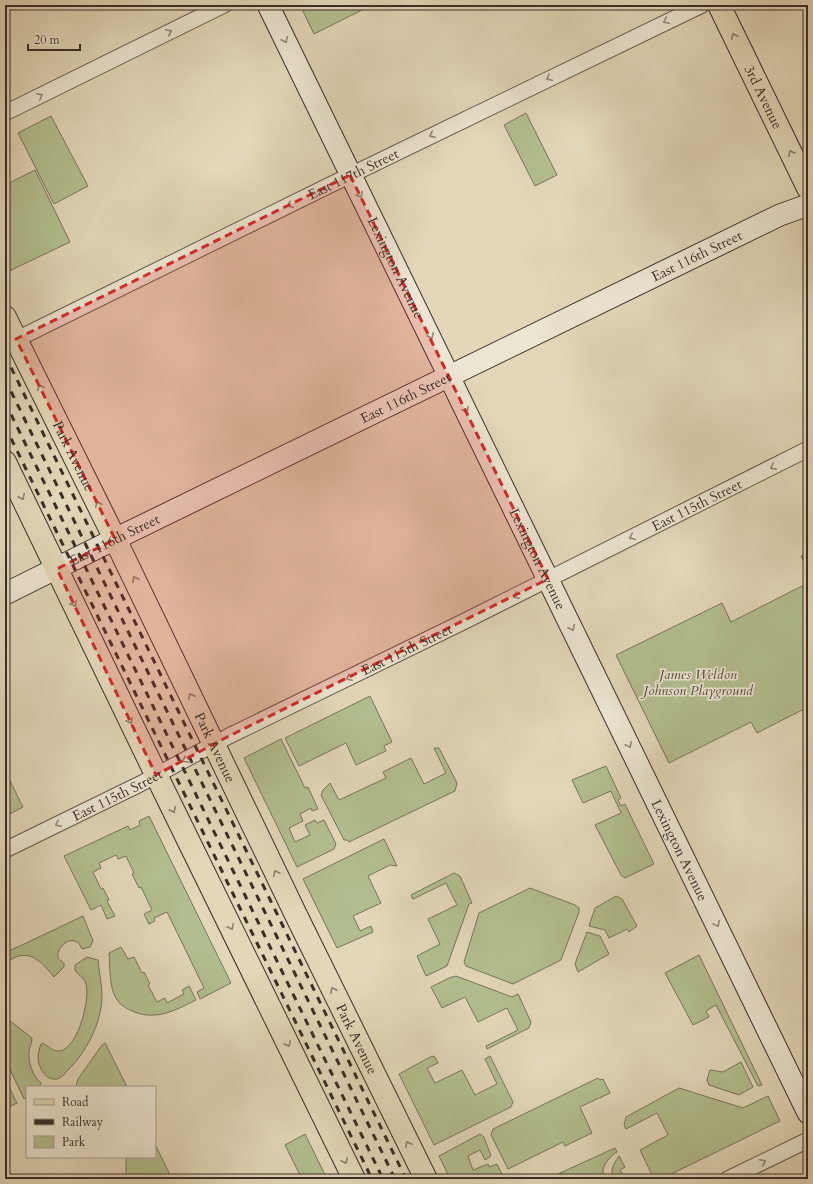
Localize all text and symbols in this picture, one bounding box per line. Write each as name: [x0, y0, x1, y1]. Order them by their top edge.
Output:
one-way arrow: [663, 17, 670, 24]
scale bar: [28, 26, 80, 52]
one-way arrow: [165, 29, 172, 37]
text: 20 m: [34, 32, 61, 48]
one-way arrow: [731, 33, 739, 40]
one-way arrow: [280, 36, 288, 43]
street label: 3rd Avenue: [740, 62, 787, 132]
one-way arrow: [546, 73, 554, 81]
one-way arrow: [36, 93, 43, 101]
one-way arrow: [429, 130, 437, 138]
street label: East 117th Street: [305, 144, 402, 204]
one-way arrow: [788, 150, 796, 158]
one-way arrow: [355, 191, 363, 198]
one-way arrow: [287, 200, 295, 207]
street label: Lexington Avenue: [363, 214, 428, 322]
street label: East 116th Street: [648, 226, 746, 286]
one-way arrow: [426, 332, 434, 340]
street label: East 116th Street: [357, 368, 455, 428]
one-way arrow: [37, 384, 45, 392]
one-way arrow: [462, 406, 469, 414]
street label: Park Avenue: [48, 418, 99, 494]
one-way arrow: [770, 462, 777, 469]
street label: East 115th Street: [648, 474, 746, 536]
one-way arrow: [17, 493, 25, 501]
one-way arrow: [95, 500, 103, 508]
street label: Lexington Avenue: [505, 505, 570, 613]
street label: East 116th Street: [66, 509, 163, 570]
one-way arrow: [628, 532, 636, 540]
one-way arrow: [132, 576, 140, 583]
one-way arrow: [512, 591, 520, 599]
one-way arrow: [69, 600, 77, 608]
street label: East 115th Street: [358, 619, 456, 680]
one-way arrow: [567, 624, 575, 631]
park label: James Weldon Johnson Playground: [640, 665, 754, 700]
one-way arrow: [345, 673, 353, 681]
one-way arrow: [189, 693, 196, 700]
street label: Park Avenue: [190, 709, 240, 786]
one-way arrow: [125, 717, 133, 725]
one-way arrow: [624, 740, 632, 748]
one-way arrow: [182, 755, 189, 762]
street label: East 115th Street: [69, 764, 166, 826]
street label: Lexington Avenue: [647, 796, 712, 904]
one-way arrow: [168, 806, 176, 814]
one-way arrow: [55, 819, 63, 827]
one-way arrow: [273, 869, 281, 877]
one-way arrow: [712, 920, 720, 928]
one-way arrow: [226, 923, 234, 930]
one-way arrow: [330, 986, 338, 994]
street label: Park Avenue: [331, 1001, 382, 1077]
one-way arrow: [283, 1039, 291, 1047]
legend: [26, 1086, 156, 1158]
text: Road: [62, 1094, 89, 1110]
text: Railway: [62, 1114, 104, 1130]
text: Park: [62, 1134, 86, 1150]
one-way arrow: [406, 1141, 413, 1148]
one-way arrow: [340, 1156, 348, 1164]
one-way arrow: [758, 1159, 766, 1167]

